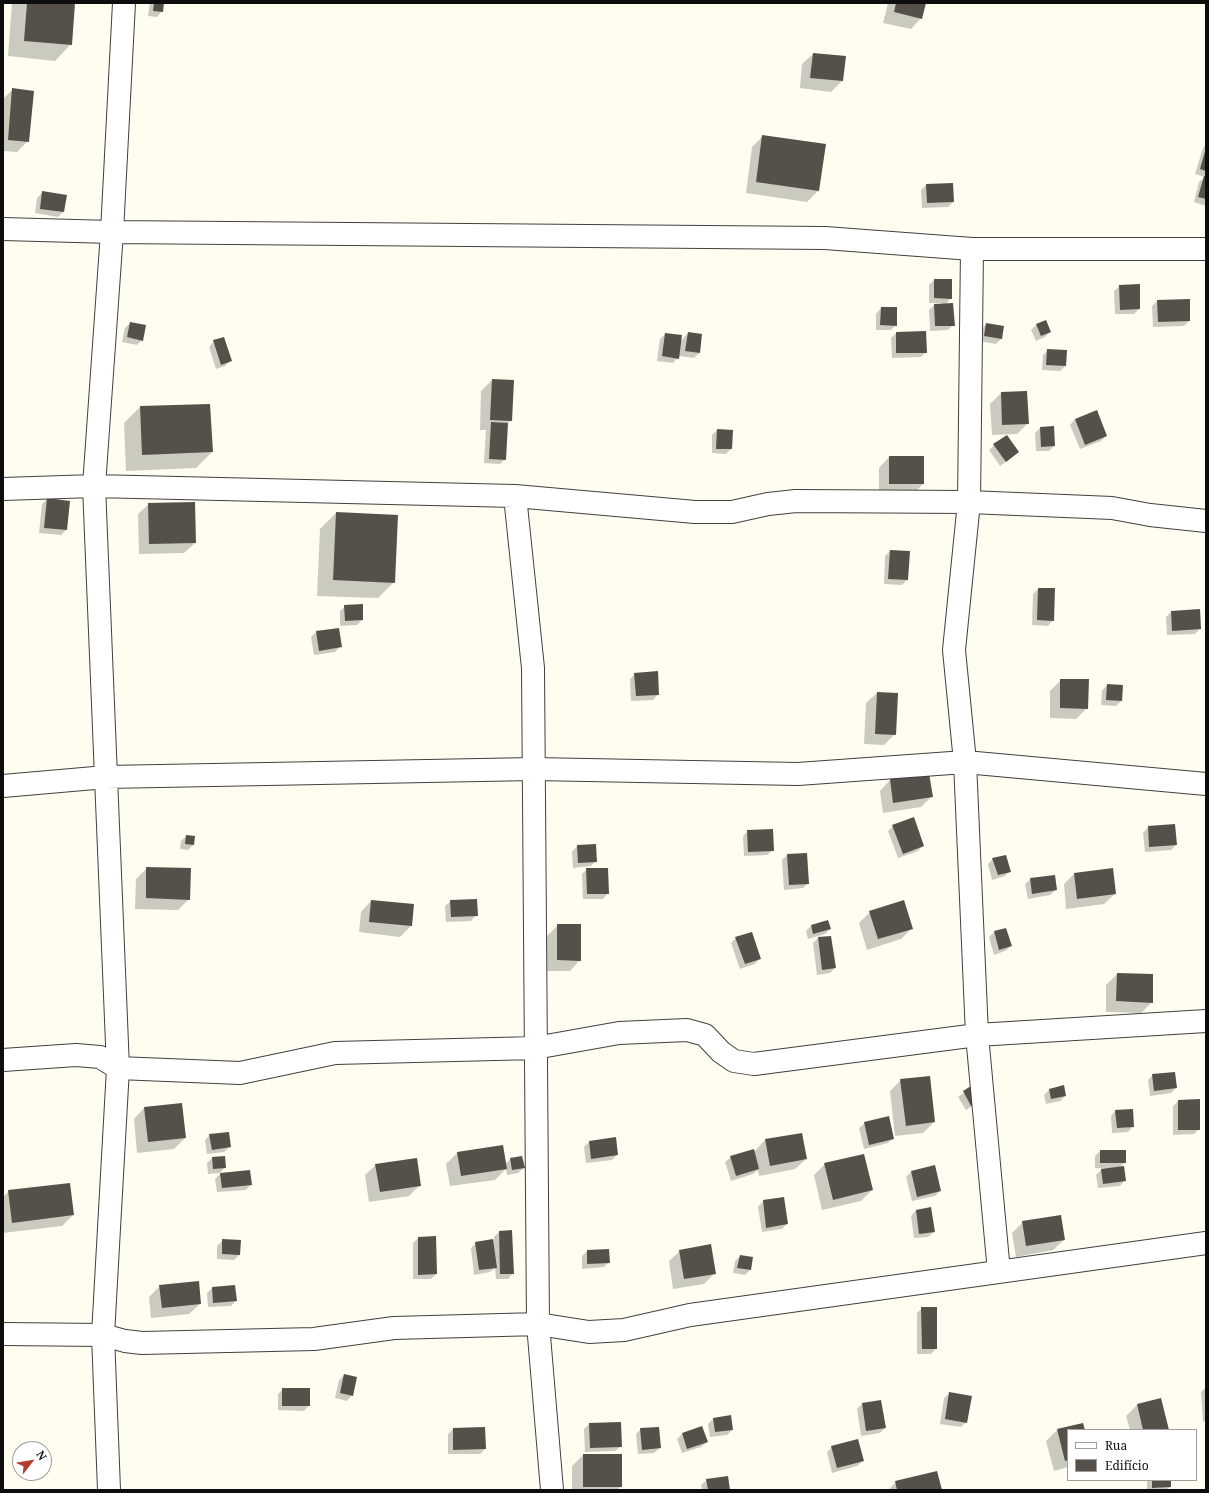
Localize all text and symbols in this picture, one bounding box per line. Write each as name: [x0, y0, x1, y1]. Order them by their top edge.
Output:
legend: [1067, 1429, 1197, 1481]
text: Rua: [1105, 1437, 1127, 1454]
north arrow: [12, 1441, 52, 1481]
text: N: [33, 1447, 51, 1463]
text: Edifício: [1105, 1457, 1149, 1474]

